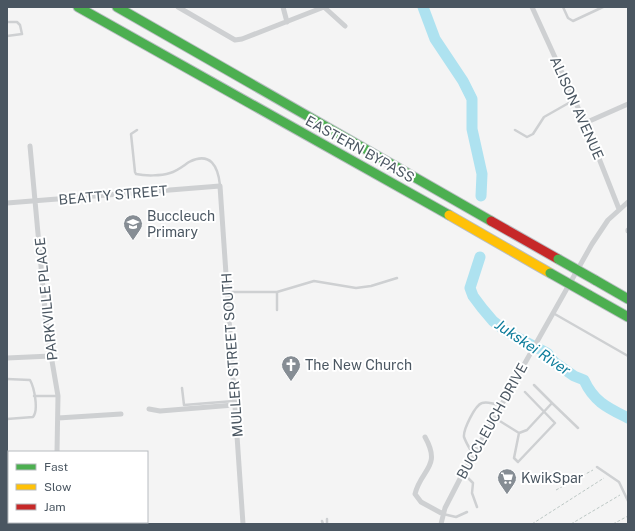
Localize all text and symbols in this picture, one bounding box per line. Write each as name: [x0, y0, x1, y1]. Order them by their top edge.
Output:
street label: ALISON AVENUE: [547, 54, 607, 162]
street label: EASTERN BYPASS: [303, 112, 417, 186]
street label: BEATTY STREET: [58, 182, 168, 208]
place label: Buccleuch Primary: [147, 208, 215, 240]
school or university icon: Buccleuch Primary: [122, 213, 144, 241]
street label: PARKVILLE PLACE: [32, 237, 60, 361]
street label: MULLER STREET SOUTH: [218, 272, 246, 438]
water label: Jukskei River: [492, 316, 574, 379]
church icon: The New Church: [280, 354, 302, 382]
place label: The New Church: [305, 357, 412, 373]
street label: BUCCLEUCH DRIVE: [453, 360, 531, 482]
legend: [8, 451, 148, 523]
text: Fast: [44, 460, 69, 474]
supermarket icon: KwikSpar: [496, 467, 518, 495]
place label: KwikSpar: [521, 470, 583, 486]
text: Slow: [44, 480, 72, 494]
text: Jam: [44, 500, 66, 514]

